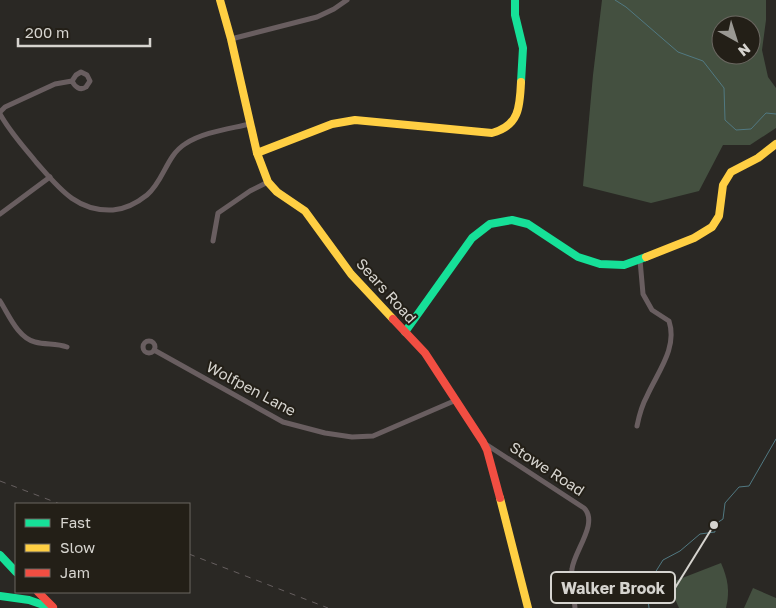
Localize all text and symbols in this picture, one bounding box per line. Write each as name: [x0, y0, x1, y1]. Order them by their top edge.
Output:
scale bar: [18, 15, 150, 47]
north arrow: [711, 15, 761, 65]
text: 200 m: [25, 23, 69, 41]
text: N: [735, 41, 754, 60]
street label: Sears Road: [353, 254, 421, 326]
street label: Wolfpen Lane: [204, 357, 300, 419]
street label: Stowe Road: [507, 437, 588, 499]
legend: [15, 503, 190, 593]
text: Fast: [60, 513, 91, 531]
text: Slow: [60, 538, 95, 556]
text: Jam: [60, 563, 90, 581]
callout: Walker Brook: [551, 572, 675, 603]
text: Walker Brook: [561, 578, 666, 598]

